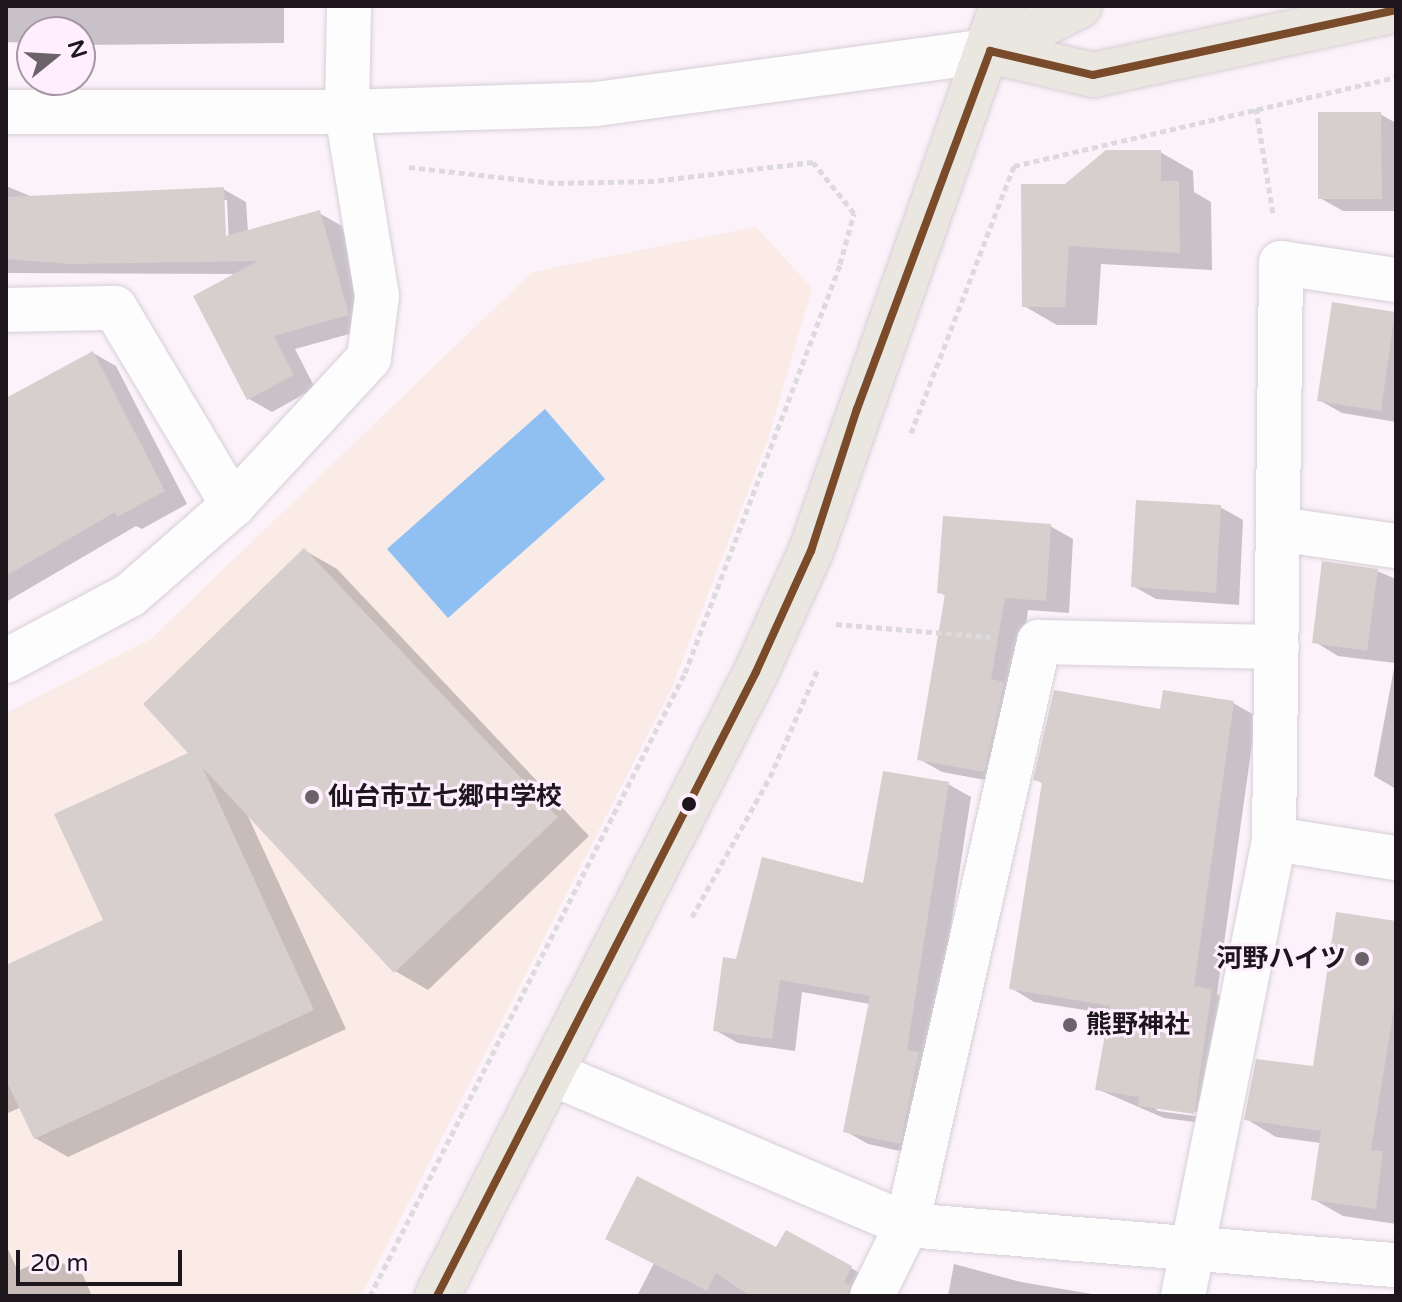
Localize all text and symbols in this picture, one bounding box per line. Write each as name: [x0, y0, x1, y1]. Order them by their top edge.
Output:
north arrow: [16, 16, 96, 96]
text: N: [62, 37, 92, 62]
place label: 仙台市立七郷中学校: [328, 781, 562, 813]
marker: 仙台市立七郷中学校: [303, 788, 321, 806]
unlabelled marker: [681, 796, 697, 812]
place label: 河野ハイツ: [1216, 943, 1346, 975]
marker: 河野ハイツ: [1353, 950, 1371, 968]
place label: 熊野神社: [1086, 1009, 1190, 1041]
marker: 熊野神社: [1061, 1016, 1079, 1034]
scale bar: [20, 1234, 186, 1284]
text: 20 m: [30, 1249, 88, 1278]

